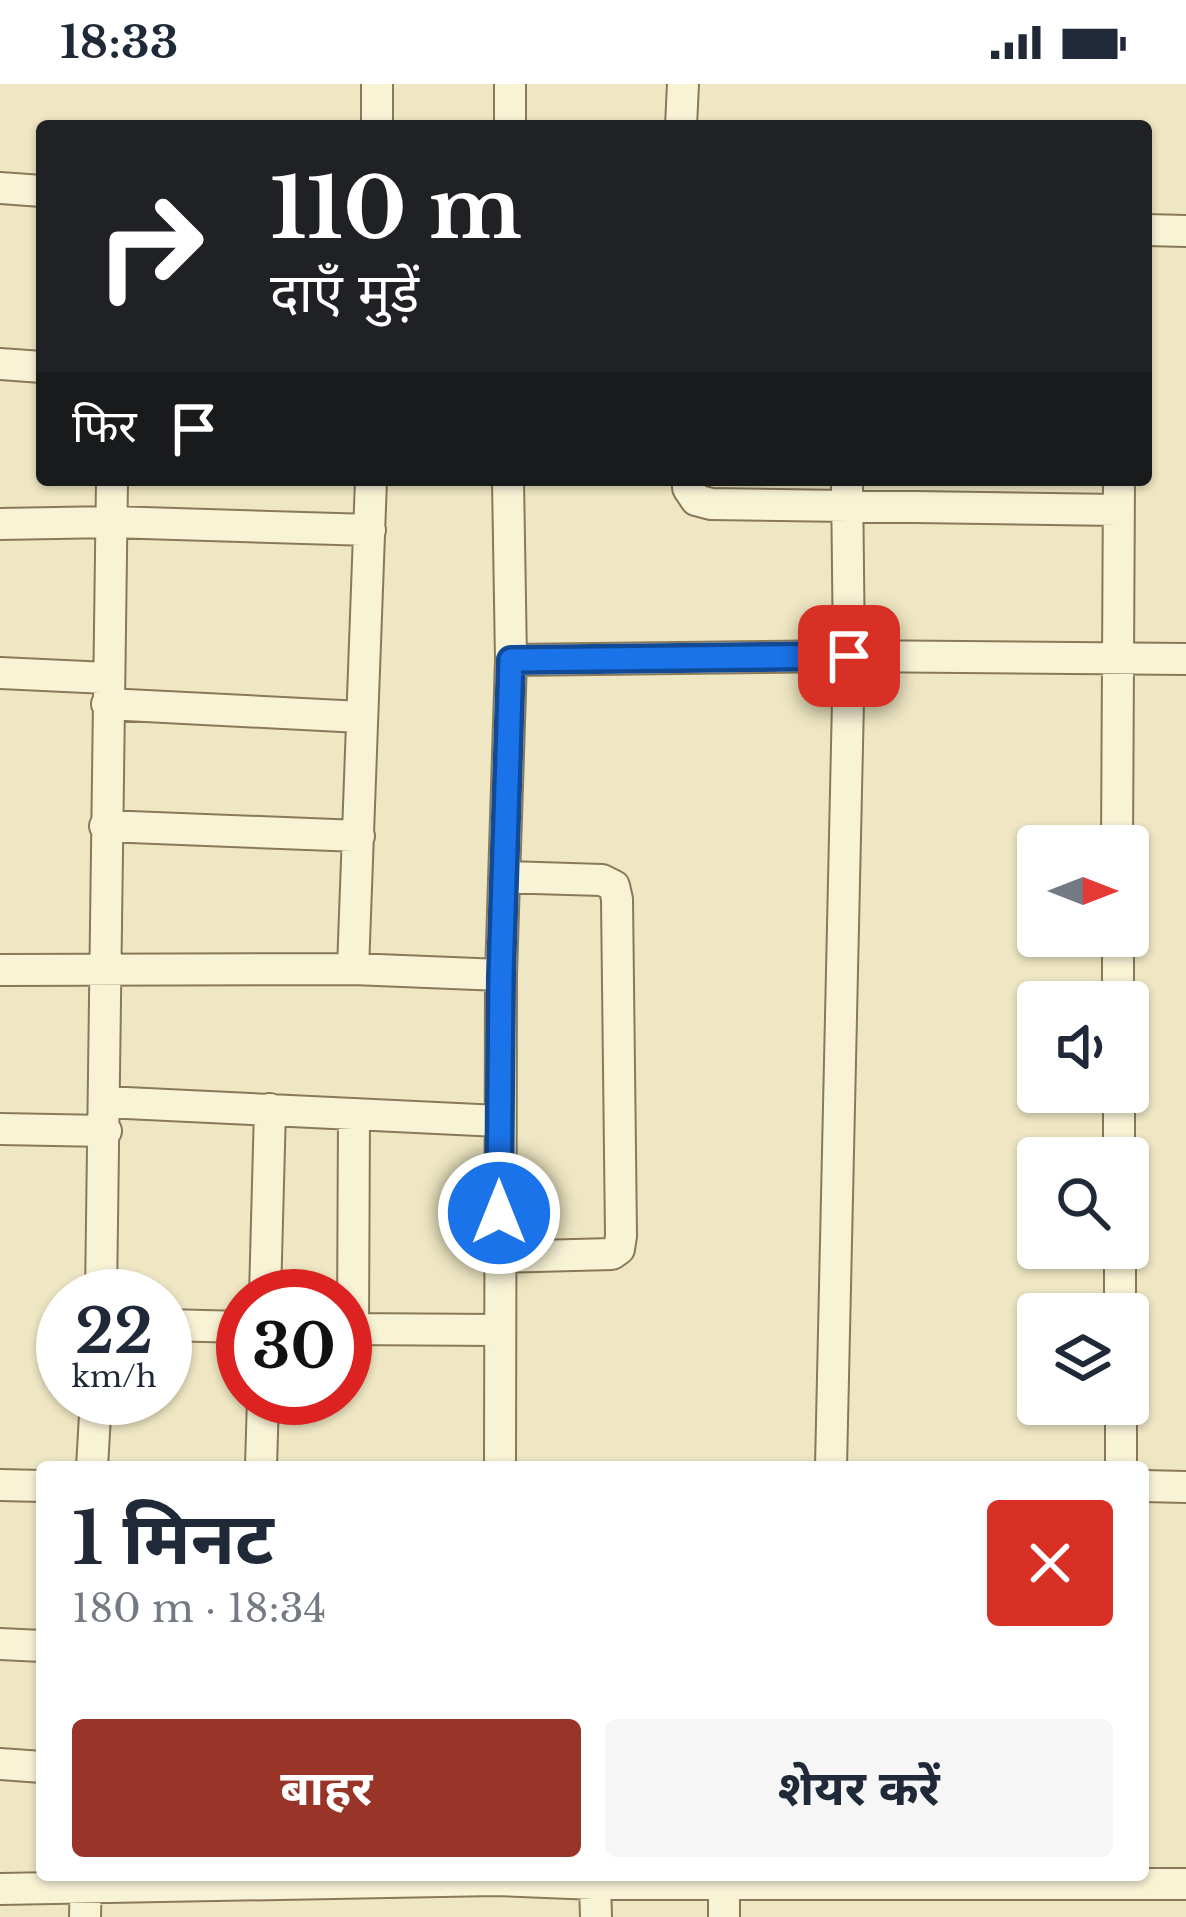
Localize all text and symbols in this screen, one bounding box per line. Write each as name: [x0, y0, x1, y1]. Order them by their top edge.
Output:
text: 18:33: [60, 14, 178, 70]
text: 110 m: [270, 157, 522, 261]
icon: right: [72, 168, 228, 324]
text: दाएँ मुड़ें: [270, 260, 419, 327]
icon: arrive: [161, 396, 227, 462]
text: फिर: [72, 398, 137, 454]
pin: [798, 605, 900, 707]
icon: arrive: [816, 623, 882, 689]
north arrow: [1017, 825, 1149, 957]
map controls: [1017, 825, 1149, 1425]
button: sound: [1017, 981, 1149, 1113]
button: search: [1017, 1137, 1149, 1269]
position arrow: [436, 1150, 562, 1276]
speed limit sign: 30: [216, 1269, 372, 1425]
button: layers: [1017, 1293, 1149, 1425]
text: 22: [75, 1295, 153, 1369]
text: km/h: [71, 1358, 157, 1395]
text: 1 मिनट: [72, 1494, 274, 1583]
button: close: [987, 1500, 1113, 1626]
text: 180 m · 18:34: [72, 1584, 326, 1633]
button: बाहर: [72, 1719, 581, 1857]
button: शेयर करें: [605, 1719, 1113, 1857]

